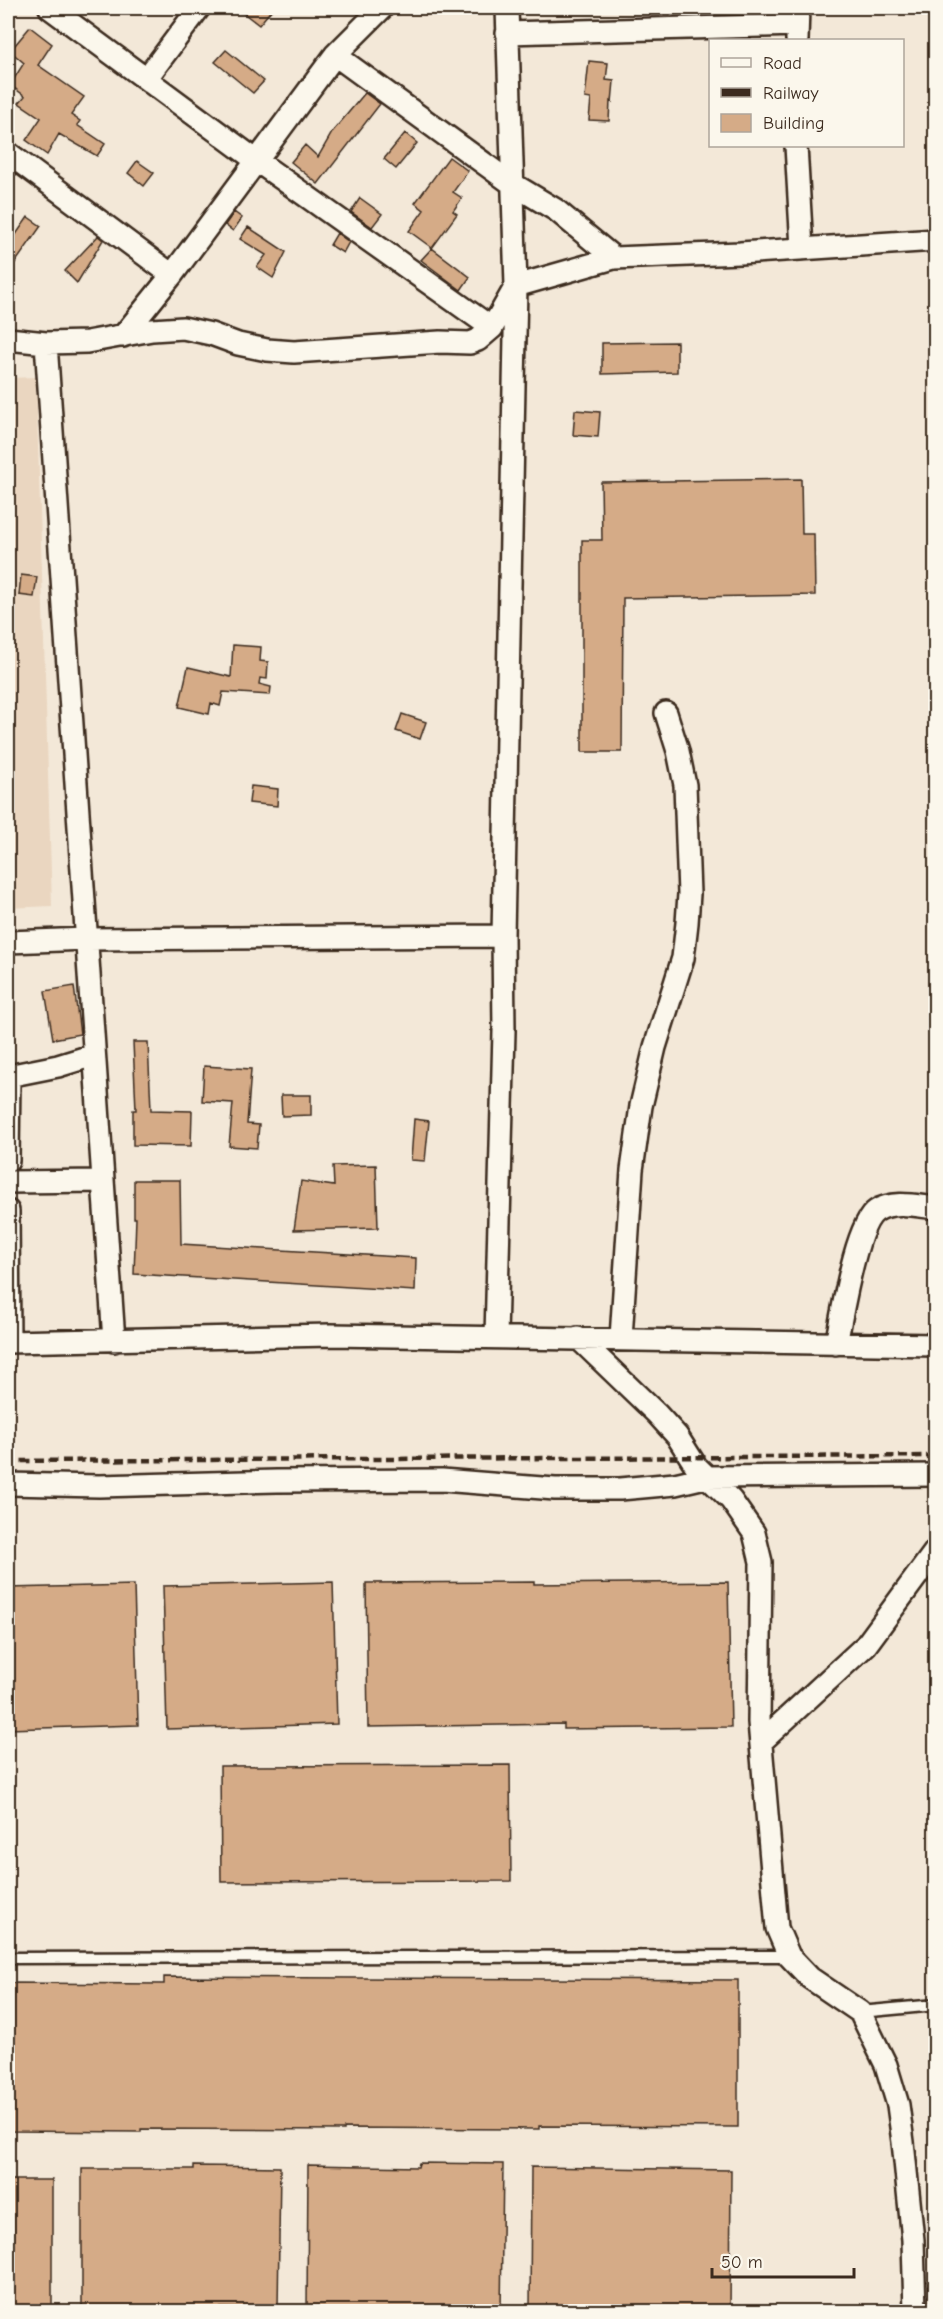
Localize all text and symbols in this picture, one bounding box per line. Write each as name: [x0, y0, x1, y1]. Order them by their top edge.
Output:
legend: [709, 39, 904, 147]
text: Road: [763, 53, 802, 74]
text: Railway: [763, 83, 820, 104]
text: Building: [763, 113, 825, 134]
scale bar: [712, 2241, 854, 2279]
text: 50 m: [721, 2252, 763, 2273]

